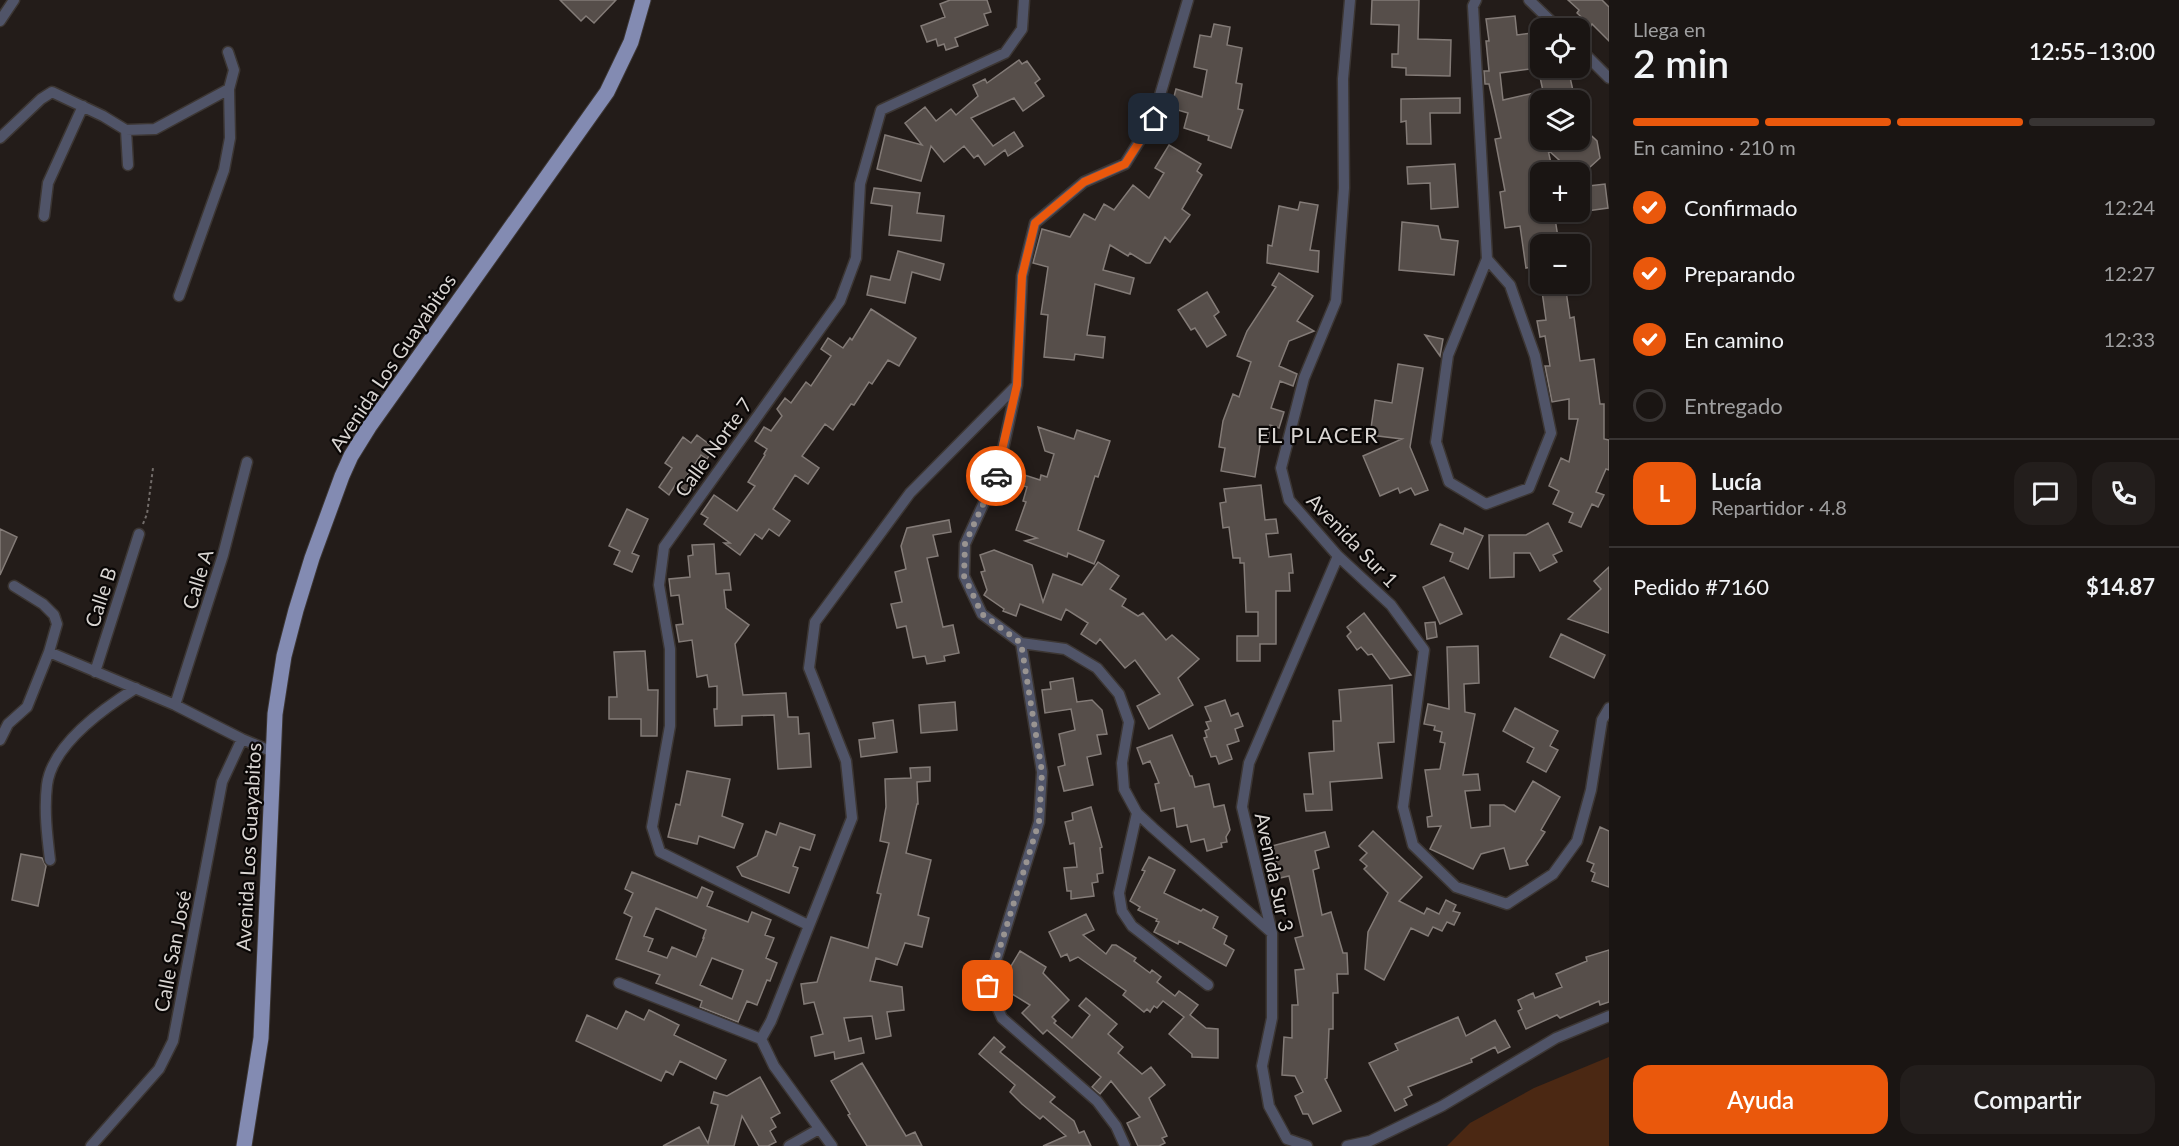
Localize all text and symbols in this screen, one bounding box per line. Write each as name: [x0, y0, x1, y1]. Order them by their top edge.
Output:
text: Llega en: [1633, 17, 1706, 41]
map controls: [1530, 18, 1590, 294]
button: locate: [1530, 18, 1590, 78]
text: 12:55–13:00: [2029, 38, 2155, 65]
text: 2 min: [1633, 40, 1729, 86]
button: layers: [1530, 90, 1590, 150]
pin: [1128, 93, 1179, 144]
icon: home: [1137, 102, 1170, 135]
text: En camino · 210 m: [1633, 135, 1796, 159]
button: +: [1530, 162, 1590, 222]
icon: check: [1633, 191, 1666, 224]
text: Confirmado: [1684, 194, 1797, 221]
text: 12:24: [2104, 195, 2155, 219]
button: −: [1530, 234, 1590, 294]
icon: check: [1633, 257, 1666, 290]
text: Preparando: [1684, 260, 1795, 287]
text: 12:27: [2104, 261, 2155, 285]
street label: Avenida Los Guayabitos: [324, 269, 460, 455]
icon: check: [1633, 323, 1666, 356]
text: En camino: [1684, 326, 1784, 353]
text: 12:33: [2104, 327, 2155, 351]
text: Entregado: [1684, 392, 1783, 419]
street label: Calle Norte 7: [669, 393, 757, 501]
district label: EL PLACER: [1257, 421, 1379, 448]
courier: [966, 446, 1026, 506]
icon: car: [980, 460, 1013, 493]
button: chat: [2014, 462, 2077, 525]
button: phone: [2092, 462, 2155, 525]
text: Lucía: [1711, 468, 1762, 495]
text: L: [1659, 480, 1670, 507]
street label: Avenida Sur 1: [1302, 488, 1404, 592]
text: Repartidor · 4.8: [1711, 495, 1847, 519]
street label: Calle A: [177, 546, 218, 612]
street label: Calle B: [79, 564, 121, 630]
text: Pedido #7160: [1633, 573, 1769, 600]
text: $14.87: [2086, 573, 2155, 600]
street label: Avenida Los Guayabitos: [231, 742, 265, 952]
street label: Avenida Sur 3: [1251, 810, 1299, 934]
street label: Calle San José: [148, 888, 196, 1014]
pin: [962, 960, 1013, 1011]
icon: bag: [971, 969, 1004, 1002]
button: Ayuda: [1633, 1065, 1888, 1134]
button: Compartir: [1900, 1065, 2155, 1134]

